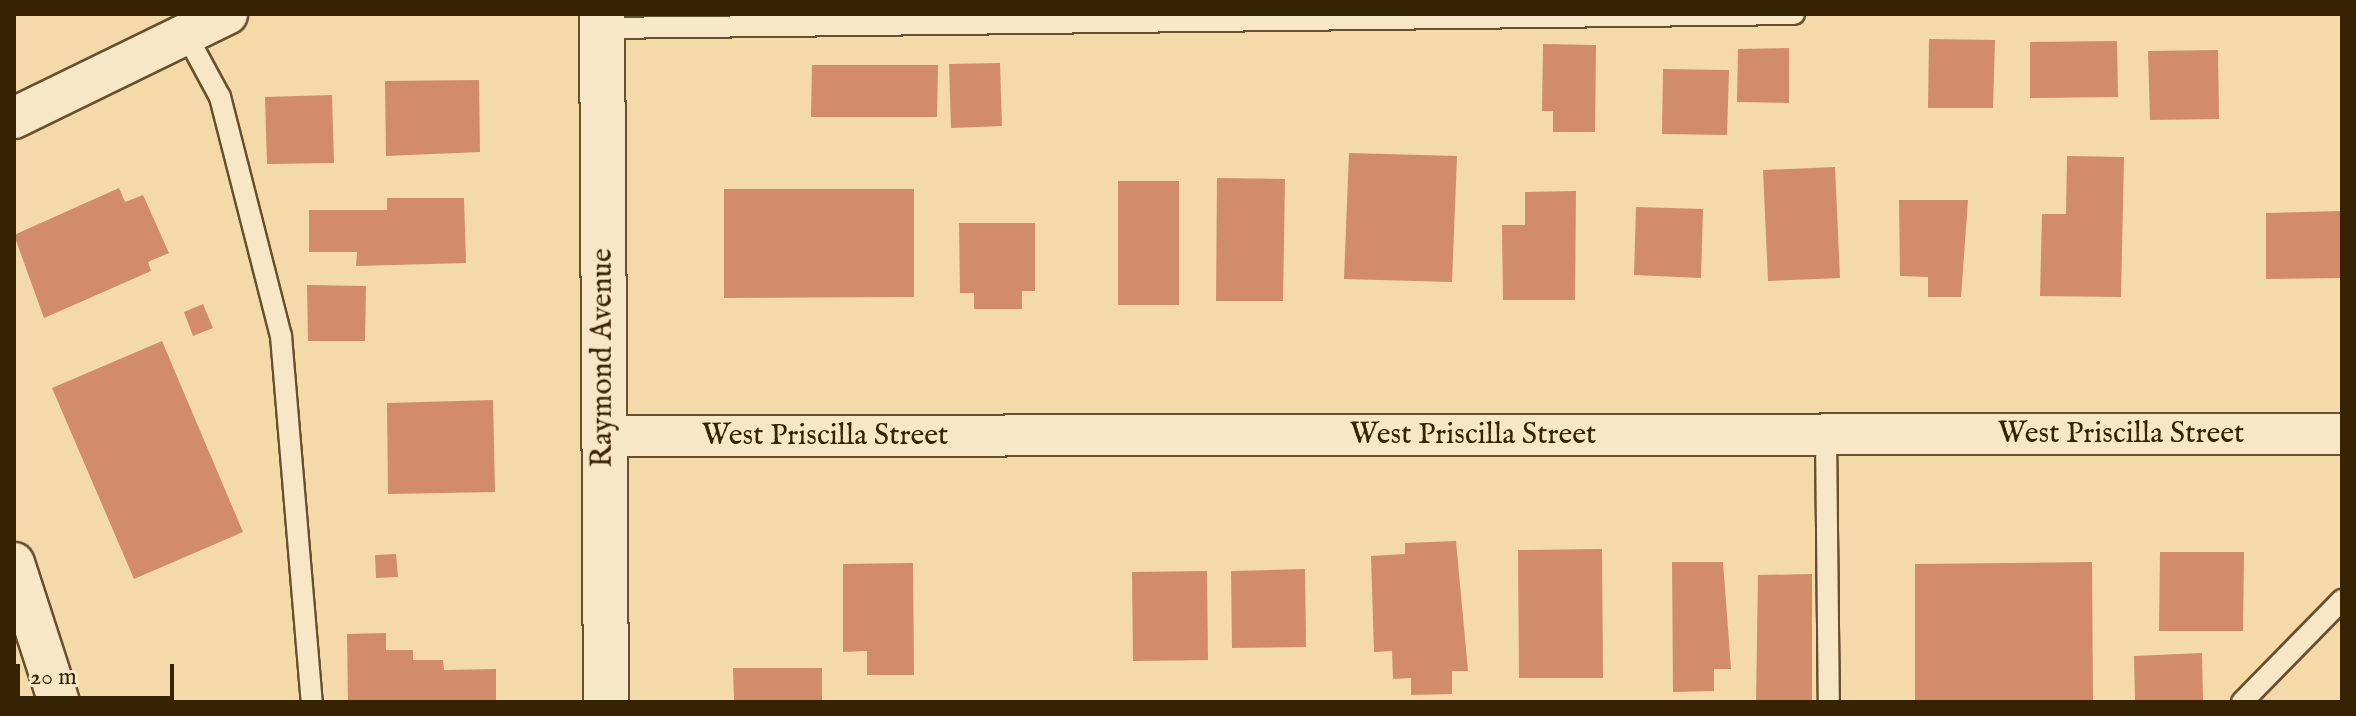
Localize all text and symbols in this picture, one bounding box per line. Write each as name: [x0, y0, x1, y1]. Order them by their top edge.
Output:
street label: Raymond Avenue: [585, 248, 621, 468]
street label: West Priscilla Street: [1998, 416, 2244, 452]
street label: West Priscilla Street: [1350, 417, 1596, 453]
street label: West Priscilla Street: [702, 418, 948, 454]
scale bar: [20, 648, 178, 698]
text: 20 m: [30, 662, 77, 693]

